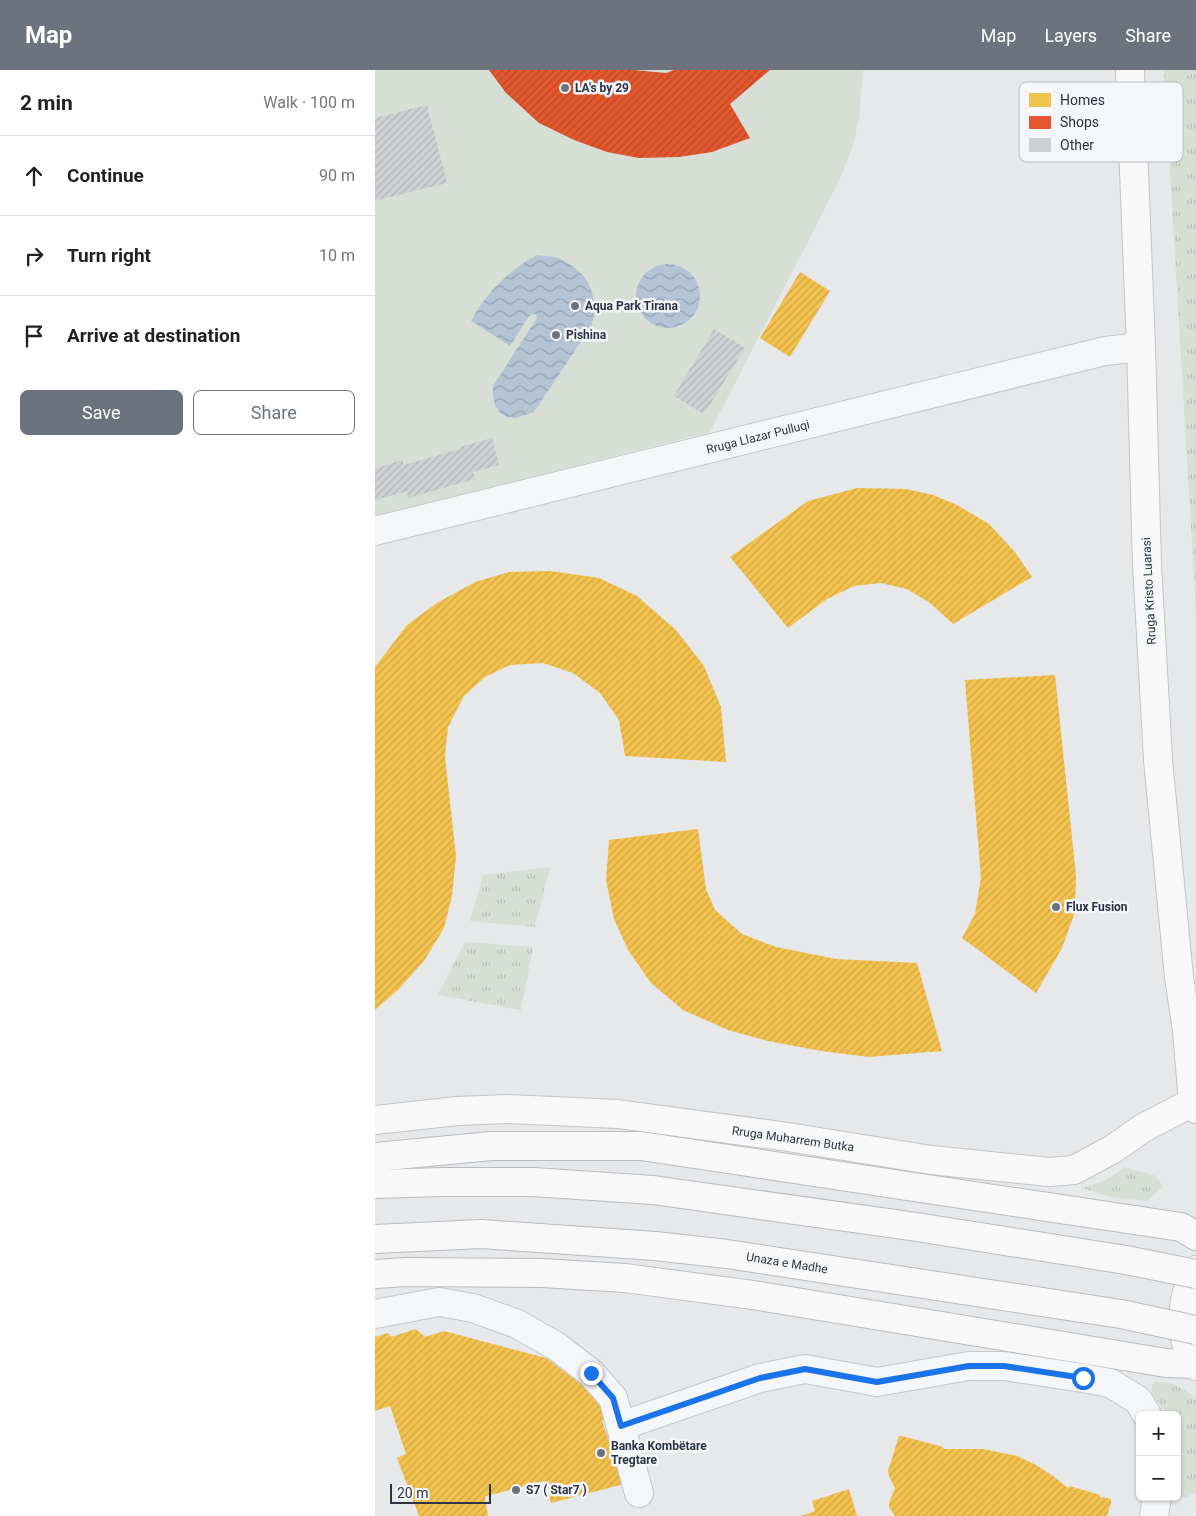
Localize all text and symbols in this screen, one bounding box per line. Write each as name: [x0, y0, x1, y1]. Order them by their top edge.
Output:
text: Map: [25, 21, 72, 49]
text: Map: [981, 25, 1016, 46]
text: Layers: [1044, 25, 1097, 46]
text: Share: [1125, 25, 1171, 46]
place label: LA's by 29: [575, 81, 629, 95]
marker: LA's by 29: [559, 82, 571, 94]
legend: [1019, 82, 1183, 162]
text: 2 min: [20, 91, 73, 115]
text: Homes: [1060, 92, 1105, 108]
text: Walk · 100 m: [263, 93, 355, 112]
text: Shops: [1060, 114, 1099, 130]
text: Other: [1060, 137, 1094, 153]
icon: ahead: [20, 162, 48, 190]
text: Continue: [67, 164, 144, 187]
text: 90 m: [319, 166, 355, 185]
icon: right: [20, 242, 48, 270]
text: Turn right: [67, 244, 151, 267]
text: 10 m: [319, 246, 355, 265]
place label: Aqua Park Tirana: [585, 299, 678, 313]
marker: Aqua Park Tirana: [569, 300, 581, 312]
icon: arrive: [20, 322, 48, 350]
text: Arrive at destination: [67, 324, 240, 347]
place label: Pishina: [566, 328, 607, 342]
marker: Pishina: [550, 329, 562, 341]
button: Save: [20, 390, 183, 435]
button: Share: [193, 390, 355, 435]
street label: Rruga Llazar Pulluqi: [705, 417, 811, 457]
street label: Rruga Kristo Luarasi: [1139, 537, 1159, 645]
place label: Flux Fusion: [1066, 900, 1128, 914]
marker: Flux Fusion: [1050, 901, 1062, 913]
street label: Rruga Muharrem Butka: [731, 1124, 855, 1154]
street label: Unaza e Madhe: [745, 1250, 829, 1276]
route end: [580, 1362, 603, 1385]
route start: [1072, 1367, 1095, 1390]
map controls: [1136, 1411, 1181, 1501]
button: +: [1136, 1411, 1181, 1456]
place label: Banka Kombëtare Tregtare: [611, 1439, 707, 1467]
marker: Banka Kombëtare Tregtare: [595, 1447, 607, 1459]
button: −: [1136, 1456, 1181, 1501]
scale bar: [390, 1481, 491, 1504]
place label: S7 ( Star7 ): [526, 1483, 587, 1497]
marker: S7 ( Star7 ): [510, 1484, 522, 1496]
text: 20 m: [397, 1485, 429, 1501]

